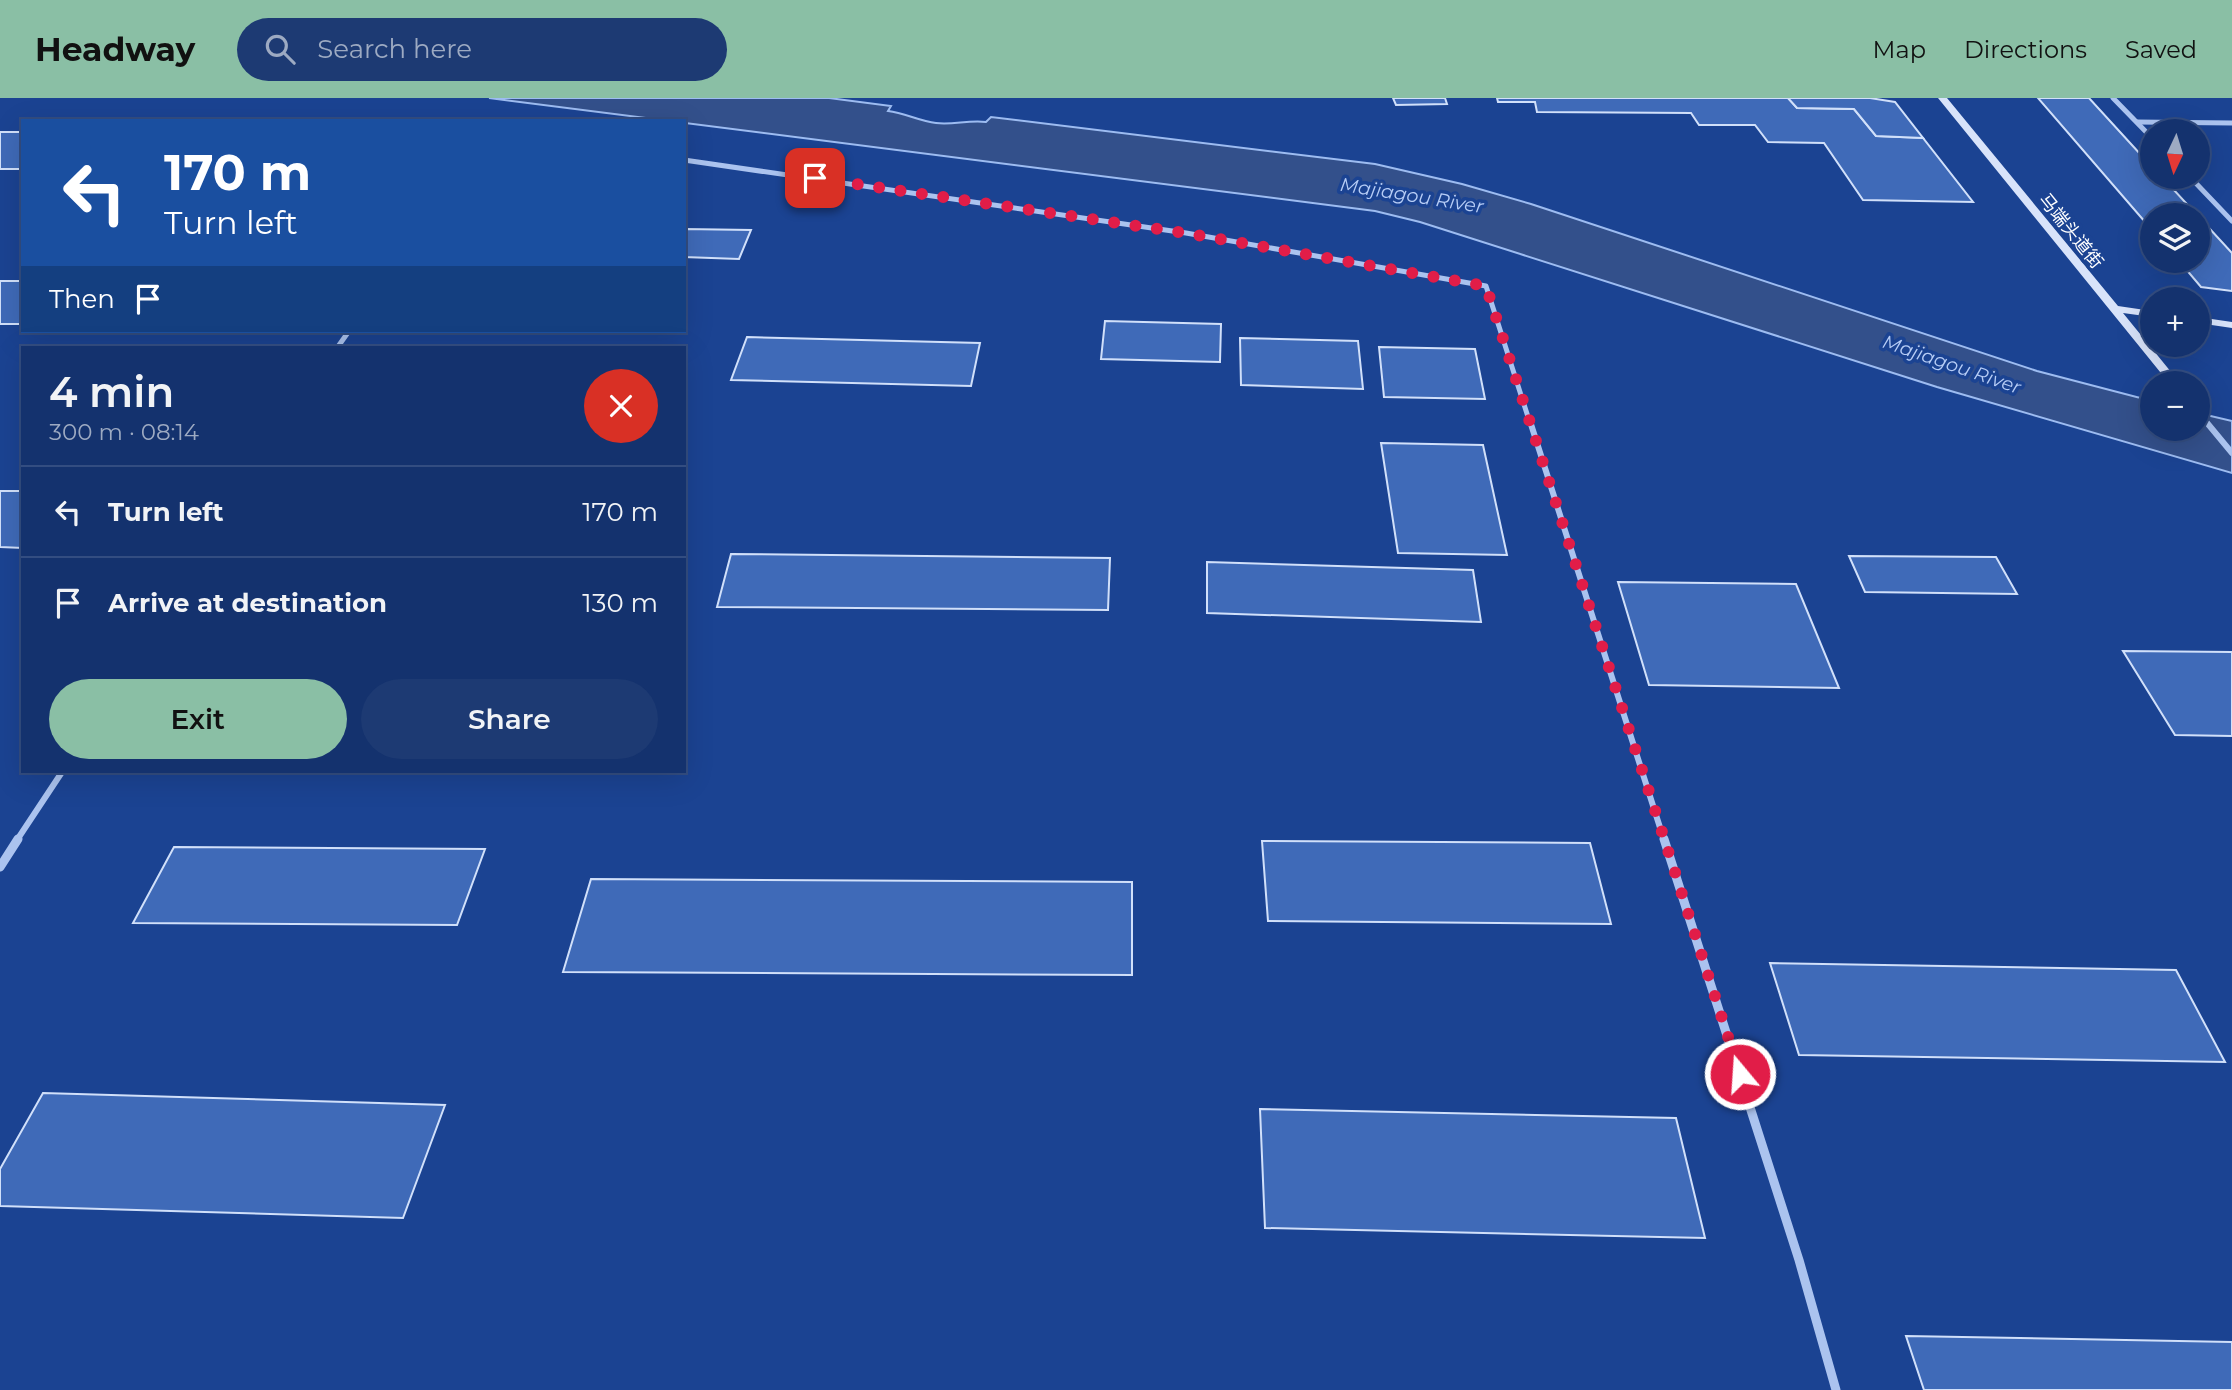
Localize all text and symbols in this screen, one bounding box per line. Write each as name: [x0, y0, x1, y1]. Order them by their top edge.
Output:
search box: [237, 18, 727, 81]
text: Headway: [35, 29, 195, 69]
icon: search: [261, 30, 299, 68]
text: Search here: [317, 33, 472, 65]
text: Map: [1873, 35, 1926, 64]
text: Directions: [1964, 35, 2087, 64]
text: Saved: [2125, 35, 2197, 64]
north arrow: [2140, 119, 2210, 189]
map controls: [2140, 119, 2210, 441]
text: 170 m: [164, 143, 311, 202]
icon: left: [49, 147, 140, 238]
pin: [785, 148, 845, 208]
icon: arrive: [796, 159, 834, 197]
water label: Majiagou River: [1339, 173, 1486, 218]
street label: 马端头道街: [2034, 189, 2108, 273]
text: Turn left: [164, 203, 298, 242]
button: layers: [2140, 203, 2210, 273]
icon: arrive: [129, 280, 167, 318]
text: Then: [49, 283, 115, 315]
button: +: [2140, 287, 2210, 357]
water label: Majiagou River: [1880, 330, 2024, 399]
text: 4 min: [49, 366, 174, 418]
button: close: [584, 369, 658, 443]
button: −: [2140, 371, 2210, 441]
text: 300 m · 08:14: [49, 418, 199, 446]
icon: left: [49, 493, 87, 531]
text: Turn left: [108, 496, 224, 528]
text: 170 m: [582, 496, 658, 528]
icon: arrive: [49, 584, 87, 622]
text: Arrive at destination: [108, 587, 387, 619]
text: 130 m: [582, 587, 658, 619]
button: Exit: [49, 679, 347, 759]
button: Share: [361, 679, 658, 759]
position arrow: [1703, 1037, 1777, 1111]

